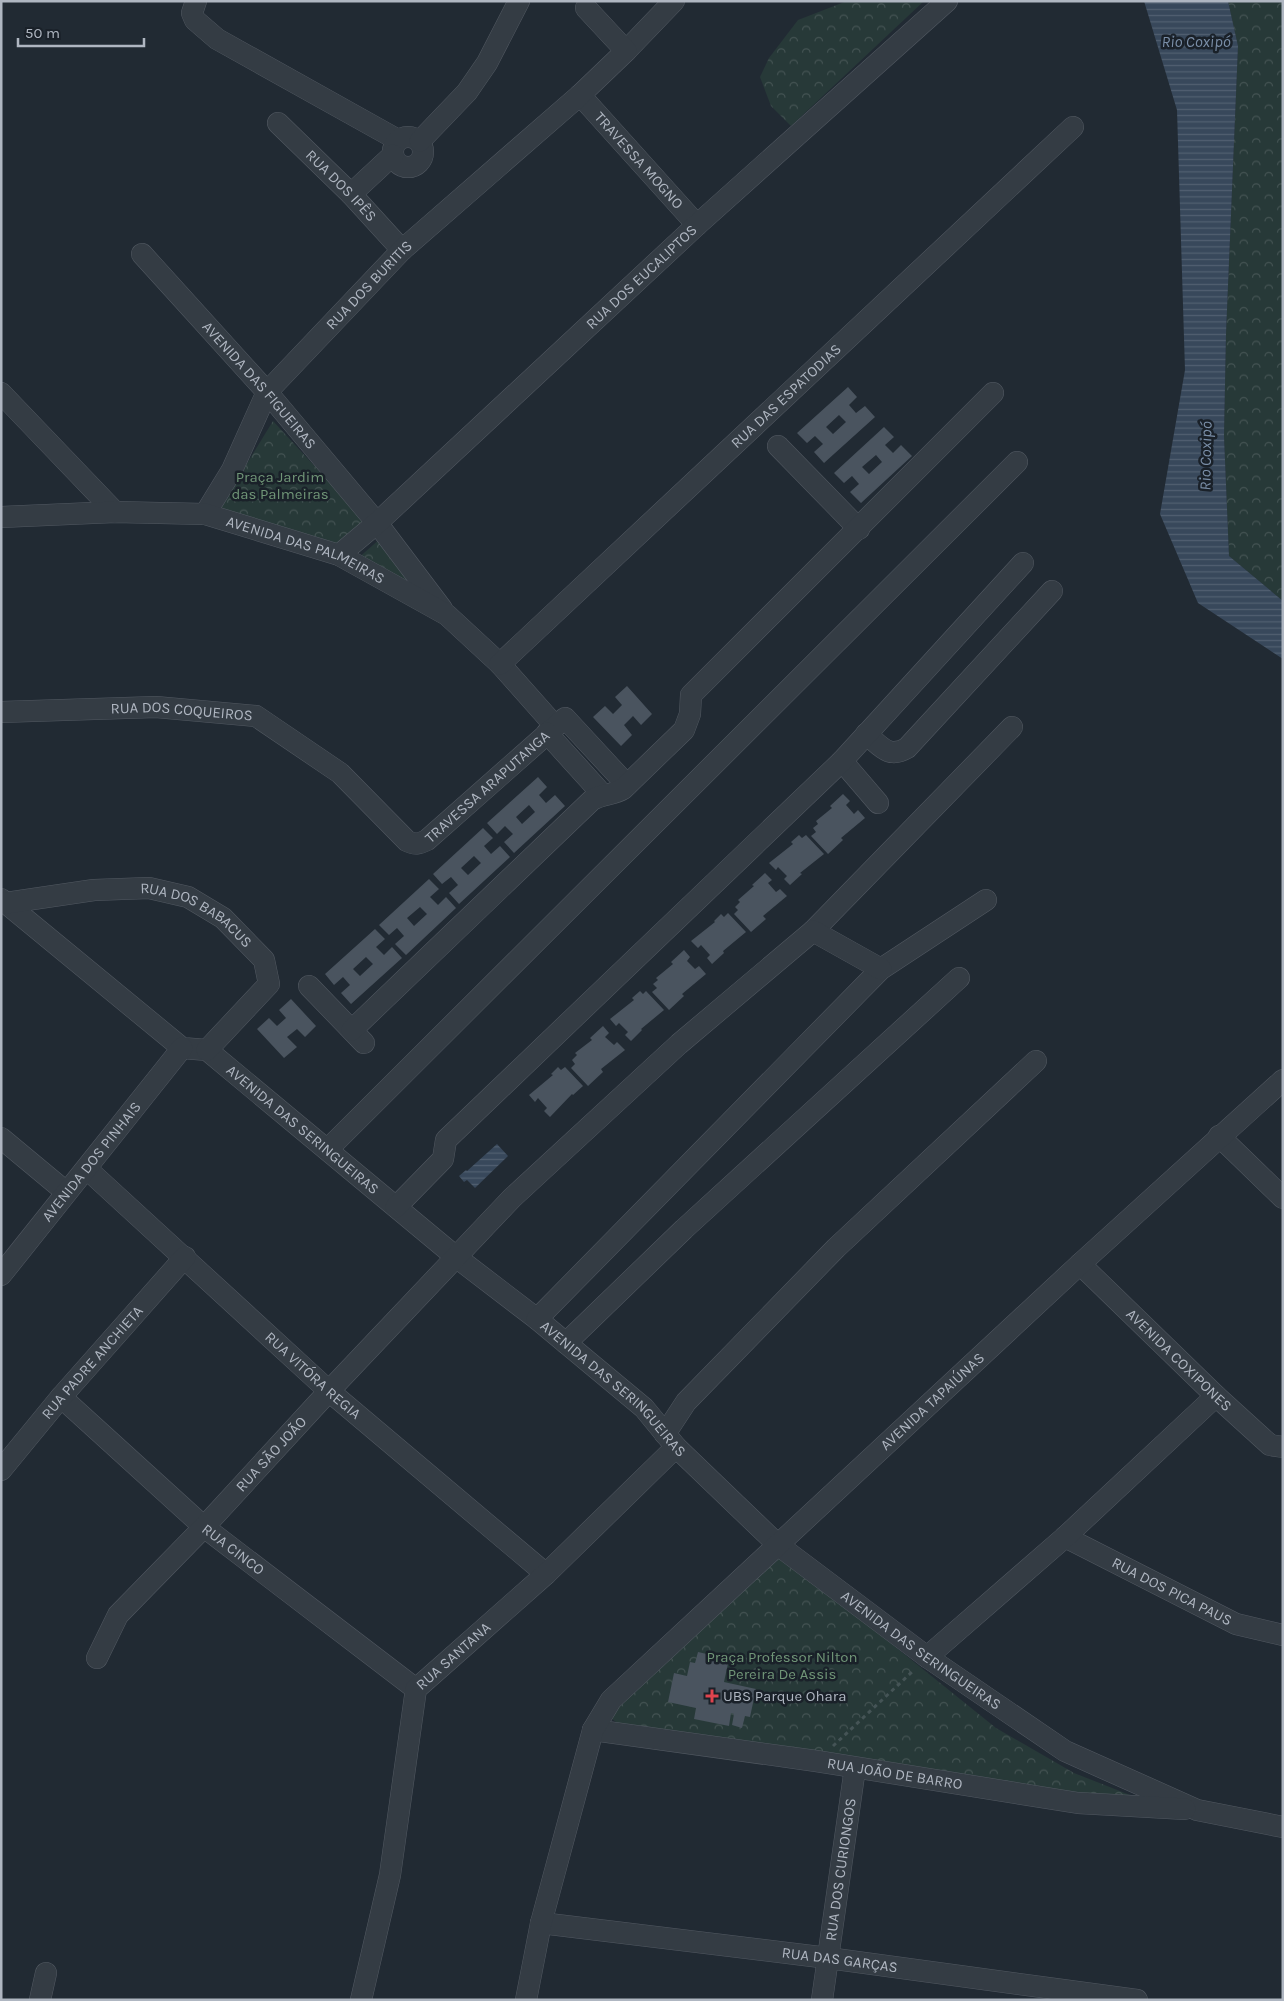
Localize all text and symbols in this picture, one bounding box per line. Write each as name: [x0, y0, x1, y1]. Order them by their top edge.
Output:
scale bar: [18, 15, 144, 47]
text: 50 m: [25, 24, 60, 42]
water label: Rio Coxipó: [1161, 32, 1231, 51]
street label: TRAVESSA MOGNO: [591, 108, 687, 213]
street label: RUA DOS IPÊS: [302, 146, 380, 225]
street label: RUA DOS EUCALIPTOS: [582, 221, 701, 333]
street label: RUA DOS BURITIS: [322, 236, 416, 333]
street label: AVENIDA DAS FIGUEIRAS: [198, 318, 320, 453]
street label: RUA DAS ESPATODIAS: [727, 340, 845, 452]
water label: Rio Coxipó: [1195, 421, 1216, 491]
park label: Praça Jardim das Palmeiras: [231, 468, 329, 503]
street label: AVENIDA DAS PALMEIRAS: [224, 512, 388, 588]
street label: RUA DOS COQUEIROS: [110, 698, 254, 725]
street label: TRAVESSA ARAPUTANGA: [421, 726, 554, 847]
street label: RUA DOS BABACUS: [140, 879, 256, 951]
street label: AVENIDA DAS SERINGUEIRAS: [223, 1061, 383, 1198]
street label: AVENIDA DOS PINHAIS: [38, 1098, 145, 1225]
street label: RUA PADRE ANCHIETA: [38, 1302, 147, 1423]
street label: AVENIDA COXIPONES: [1123, 1305, 1236, 1415]
street label: AVENIDA DAS SERINGUEIRAS: [537, 1317, 690, 1461]
street label: RUA VITÓRA REGIA: [261, 1328, 365, 1423]
street label: AVENIDA TAPAIÚNAS: [877, 1349, 988, 1454]
street label: RUA SÃO JOÃO: [232, 1413, 310, 1496]
street label: RUA CINCO: [198, 1520, 268, 1579]
street label: RUA DOS PICA PAUS: [1109, 1553, 1235, 1629]
street label: AVENIDA DAS SERINGUEIRAS: [837, 1587, 1005, 1714]
street label: RUA SANTANA: [412, 1618, 495, 1694]
park label: Praça Professor Nilton Pereira De Assis: [706, 1648, 858, 1683]
place label: UBS Parque Ohara: [723, 1687, 847, 1705]
marker: UBS Parque Ohara: [705, 1689, 719, 1703]
street label: RUA JOÃO DE BARRO: [826, 1754, 964, 1793]
street label: RUA DOS CURIONGOS: [822, 1797, 860, 1942]
street label: RUA DAS GARÇAS: [781, 1943, 899, 1976]

